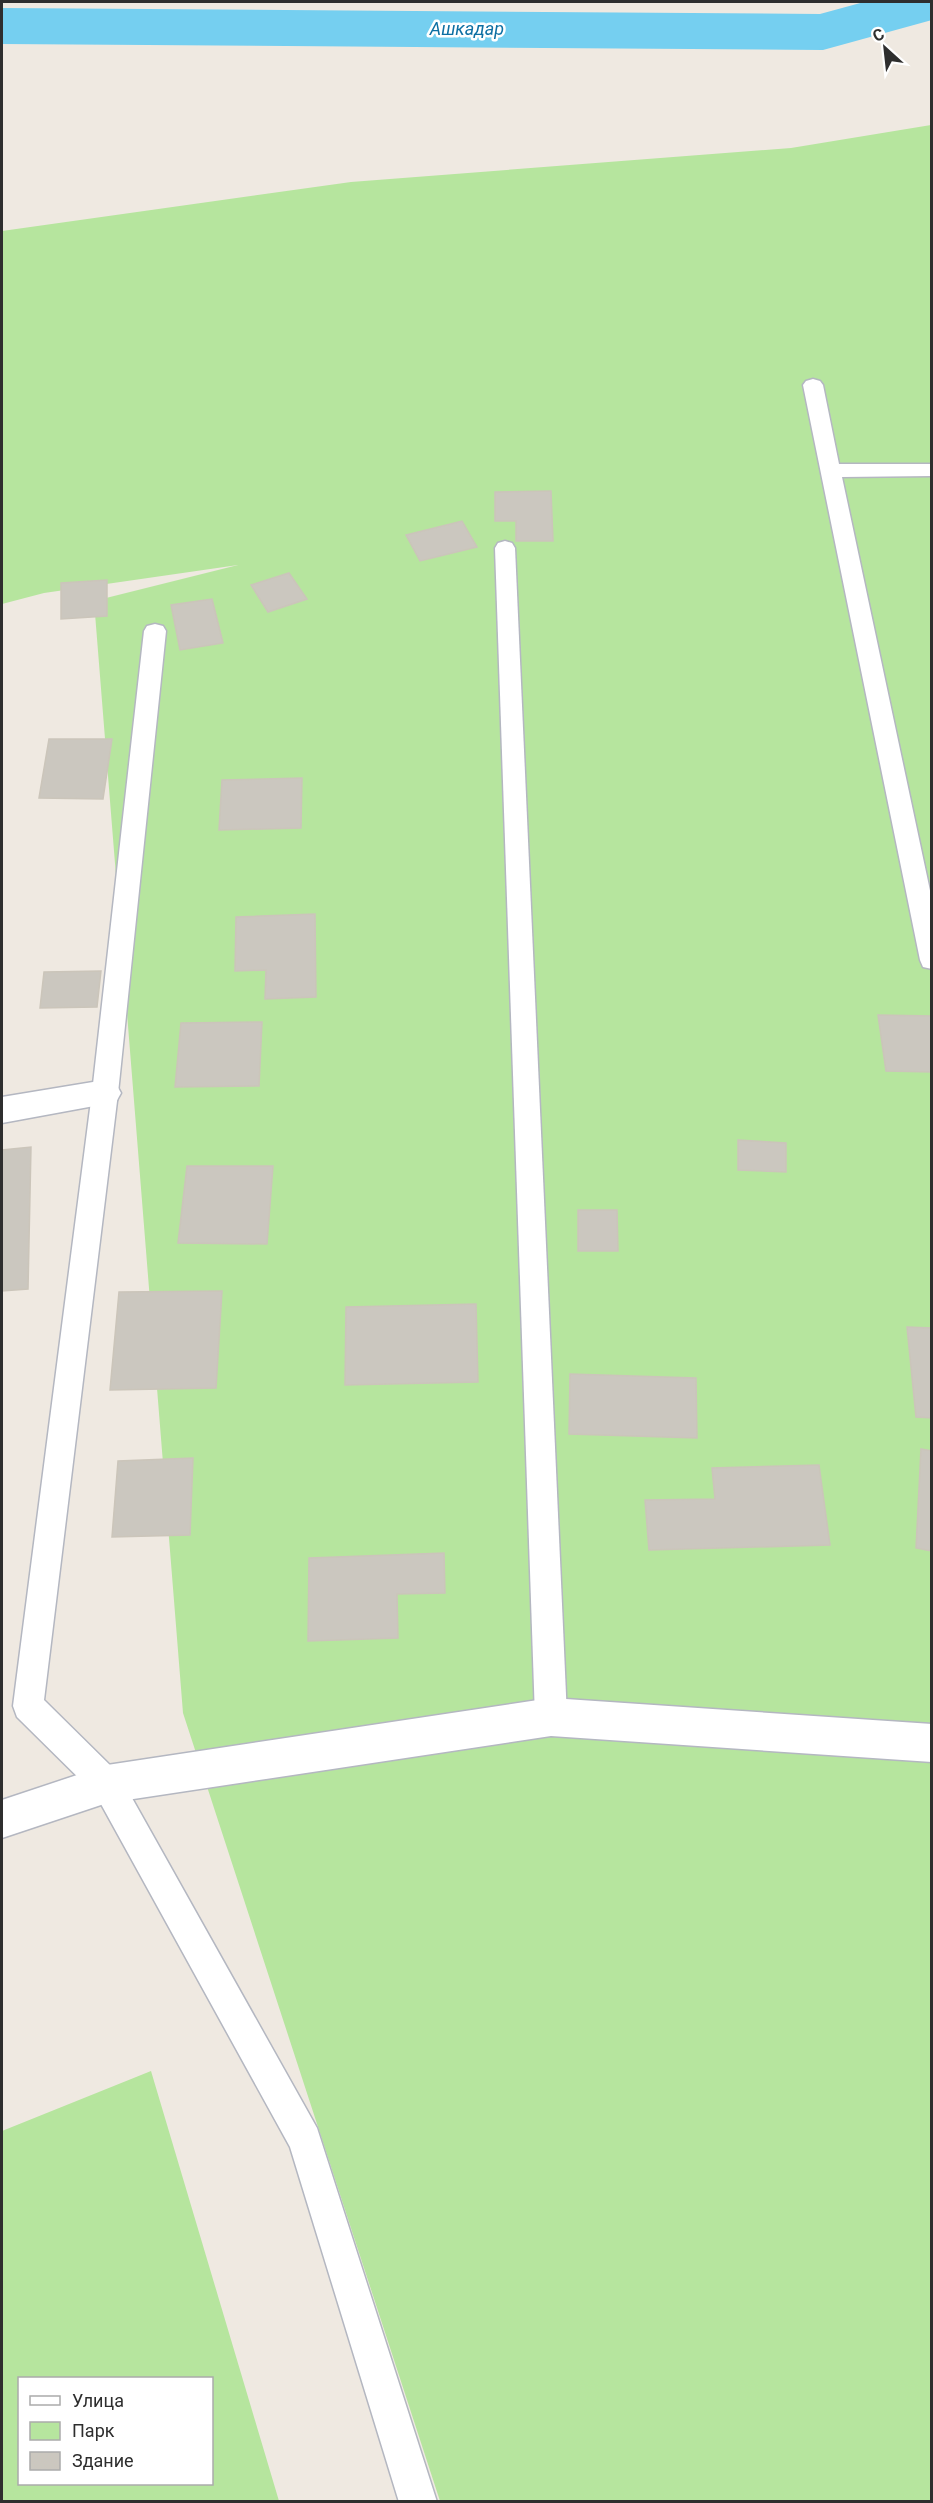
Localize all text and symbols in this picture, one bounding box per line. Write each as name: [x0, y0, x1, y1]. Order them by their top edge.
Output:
water label: Ашкадар: [429, 18, 504, 39]
north arrow: [855, 18, 915, 78]
text: С: [869, 24, 887, 46]
legend: [18, 2377, 213, 2485]
text: Улица: [72, 2390, 124, 2411]
text: Парк: [72, 2420, 115, 2441]
text: Здание: [72, 2450, 134, 2471]

